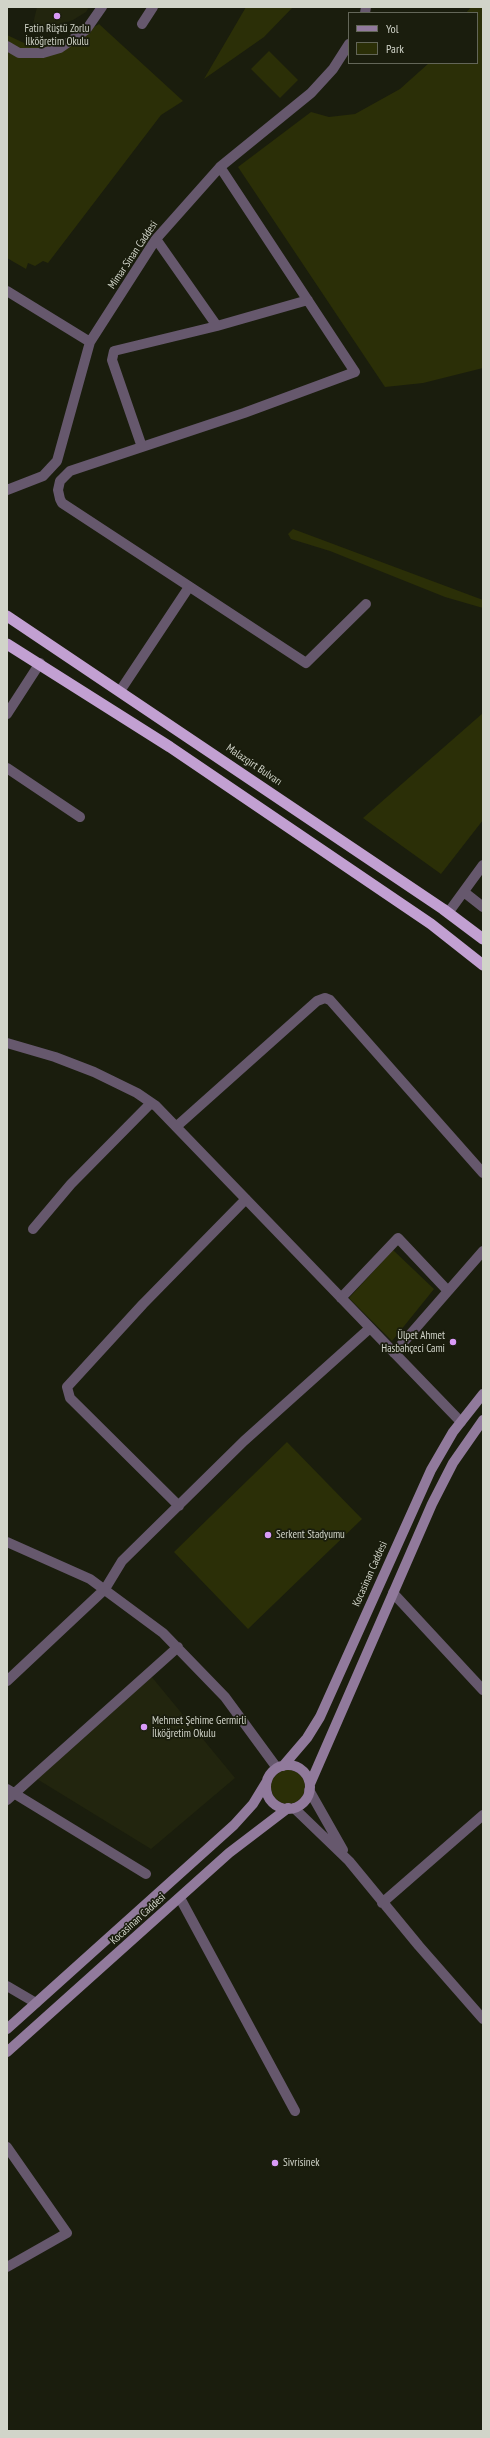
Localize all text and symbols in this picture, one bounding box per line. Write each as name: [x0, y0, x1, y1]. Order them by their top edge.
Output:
marker: Fatin Rüştü Zorlu İlköğretim Okulu: [52, 11, 62, 21]
legend: [348, 12, 478, 64]
text: Yol: [386, 21, 399, 36]
place label: Fatin Rüştü Zorlu İlköğretim Okulu: [25, 22, 89, 48]
text: Park: [386, 41, 404, 56]
street label: Mimar Sinan Caddesi: [105, 218, 161, 292]
street label: Malazgirt Bulvarı: [224, 741, 284, 789]
place label: Ülpet Ahmet Hasbahçeci Cami: [381, 1329, 445, 1355]
marker: Ülpet Ahmet Hasbahçeci Cami: [448, 1337, 458, 1347]
place label: Serkent Stadyumu: [276, 1528, 345, 1542]
marker: Serkent Stadyumu: [263, 1530, 273, 1540]
street label: Kocasinan Caddesi: [350, 1539, 390, 1609]
place label: Mehmet Şehime Germirli İlköğretim Okulu: [152, 1714, 246, 1740]
marker: Mehmet Şehime Germirli İlköğretim Okulu: [139, 1722, 149, 1732]
street label: Kocasinan Caddesi: [108, 1891, 168, 1947]
place label: Sivrisinek: [283, 2156, 320, 2170]
marker: Sivrisinek: [270, 2158, 280, 2168]

